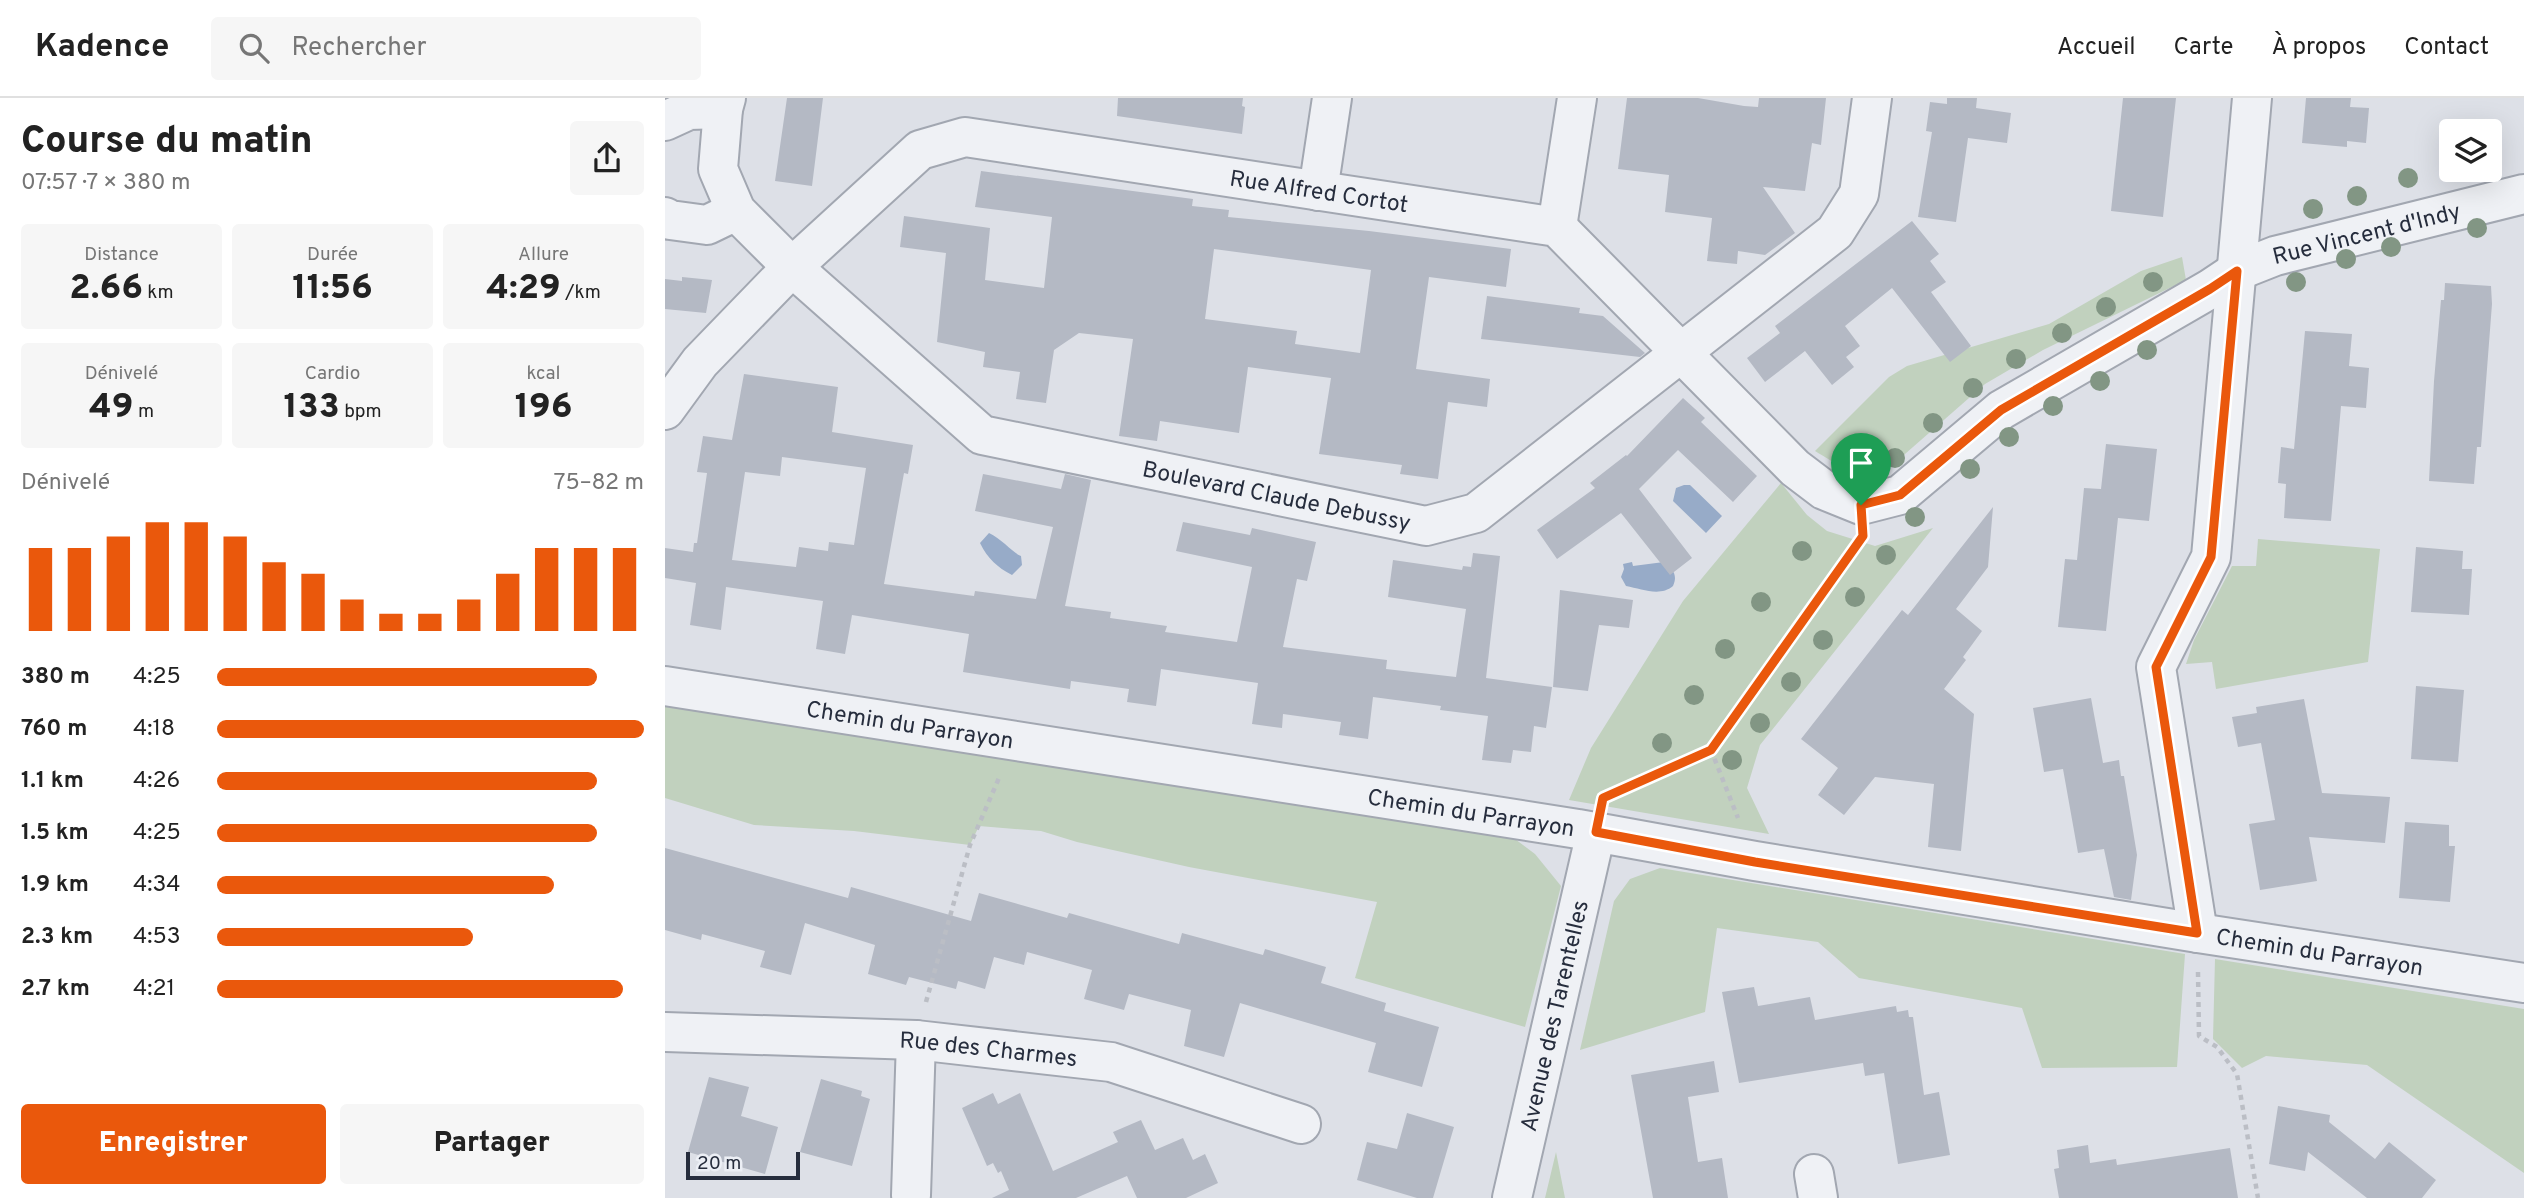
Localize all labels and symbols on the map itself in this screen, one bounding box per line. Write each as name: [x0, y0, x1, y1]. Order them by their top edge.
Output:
street label: Rue Alfred Cortot: [1227, 165, 1410, 221]
street label: Rue Vincent d'Indy: [2270, 198, 2464, 273]
pin: [1831, 433, 1891, 505]
street label: Boulevard Claude Debussy: [1140, 456, 1413, 539]
street label: Chemin du Parrayon: [804, 696, 1015, 757]
street label: Chemin du Parrayon: [1365, 784, 1576, 845]
street label: Avenue des Tarentelles: [1516, 898, 1597, 1135]
street label: Chemin du Parrayon: [2214, 924, 2425, 984]
street label: Rue des Charmes: [899, 1027, 1079, 1075]
scale bar: [686, 1149, 800, 1181]

